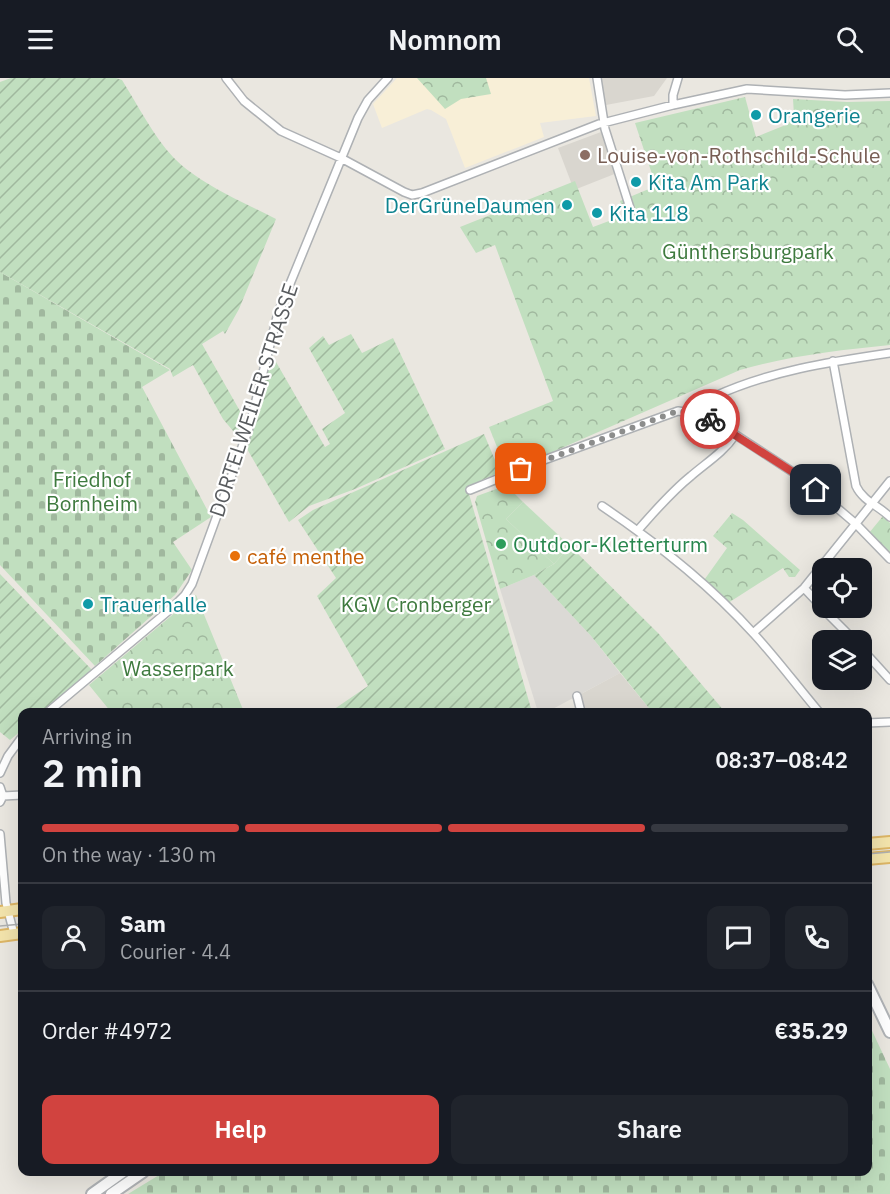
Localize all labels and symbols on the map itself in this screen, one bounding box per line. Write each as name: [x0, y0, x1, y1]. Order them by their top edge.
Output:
place label: Orangerie: [768, 101, 861, 129]
marker: Orangerie: [749, 108, 763, 122]
place label: Louise-von-Rothschild-Schule: [597, 141, 880, 169]
marker: Louise-von-Rothschild-Schule: [578, 148, 592, 162]
place label: Kita Am Park: [648, 168, 769, 196]
marker: Kita Am Park: [629, 175, 643, 189]
place label: DerGrüneDaumen: [385, 191, 555, 219]
marker: DerGrüneDaumen: [560, 198, 574, 212]
place label: Kita 118: [609, 199, 689, 227]
marker: Kita 118: [590, 206, 604, 220]
park label: Günthersburgpark: [662, 237, 834, 265]
street label: DORTELWEILER STRASSE: [202, 280, 304, 520]
courier: [680, 389, 740, 449]
pin: [495, 443, 546, 494]
pin: [790, 464, 841, 515]
park label: Friedhof Bornheim: [46, 465, 138, 517]
place label: Outdoor-Kletterturm: [513, 530, 708, 558]
marker: Outdoor-Kletterturm: [494, 537, 508, 551]
place label: café menthe: [247, 542, 365, 570]
marker: café menthe: [228, 549, 242, 563]
place label: Trauerhalle: [100, 590, 207, 618]
park label: KGV Cronberger: [341, 590, 491, 618]
marker: Trauerhalle: [81, 597, 95, 611]
park label: Wasserpark: [122, 654, 234, 682]

